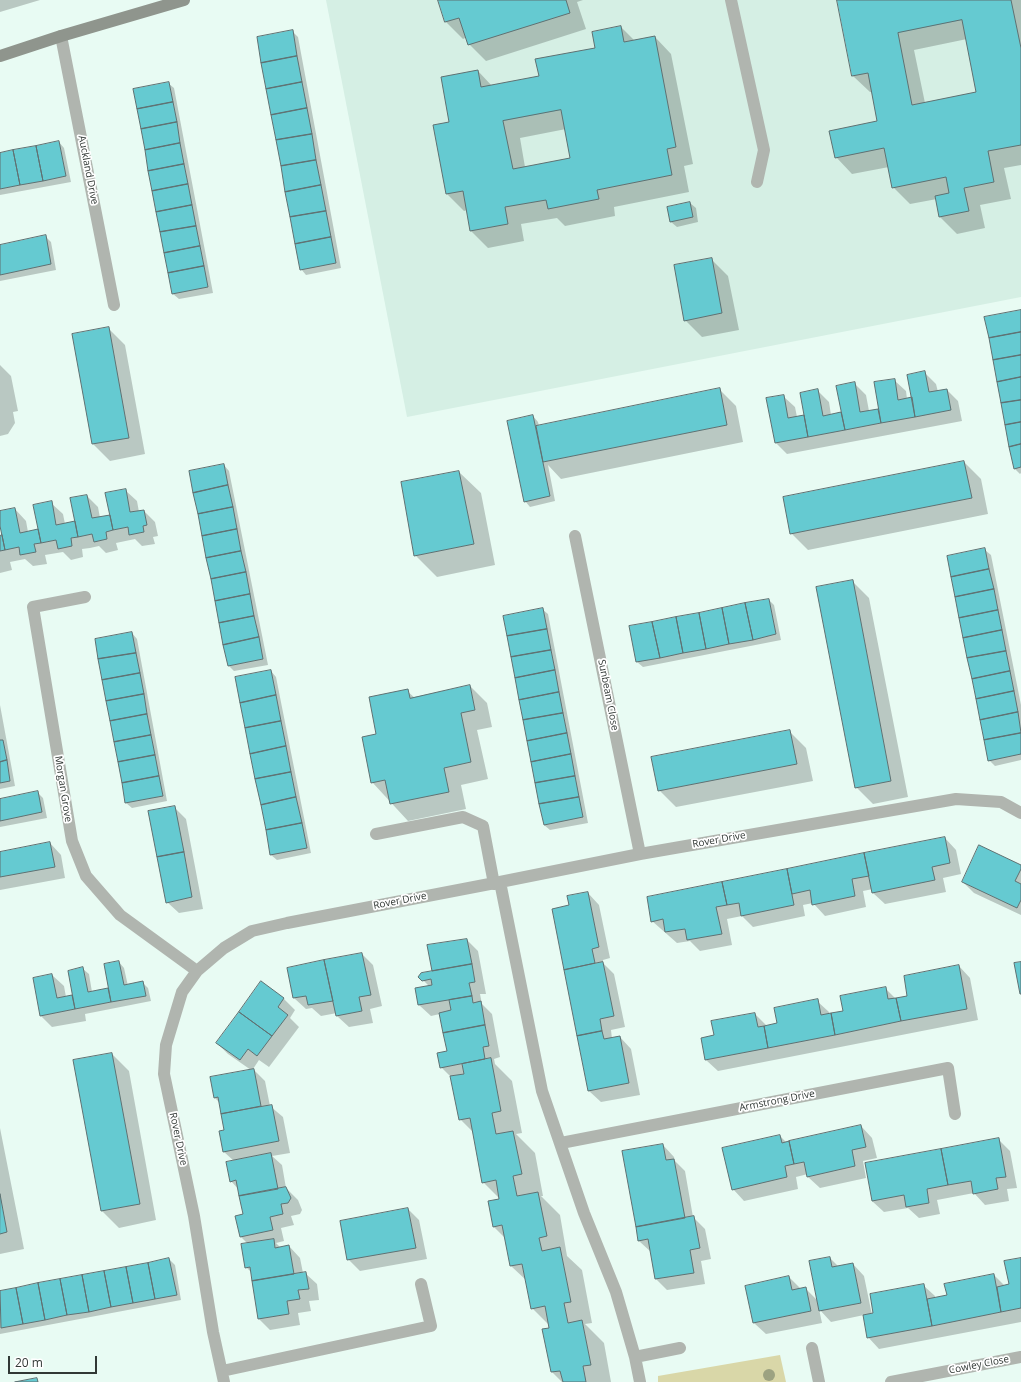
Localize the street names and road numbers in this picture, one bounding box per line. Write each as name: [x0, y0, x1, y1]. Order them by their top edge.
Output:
street label: Auckland Drive: [75, 135, 101, 205]
street label: Sunbeam Close: [595, 658, 621, 732]
street label: Morgan Grove: [52, 755, 74, 823]
street label: Rover Drive: [691, 829, 747, 851]
street label: Rover Drive: [372, 890, 428, 912]
street label: Armstrong Drive: [738, 1088, 816, 1114]
street label: Rover Drive: [167, 1111, 189, 1167]
street label: Cowley Close: [948, 1353, 1010, 1377]

